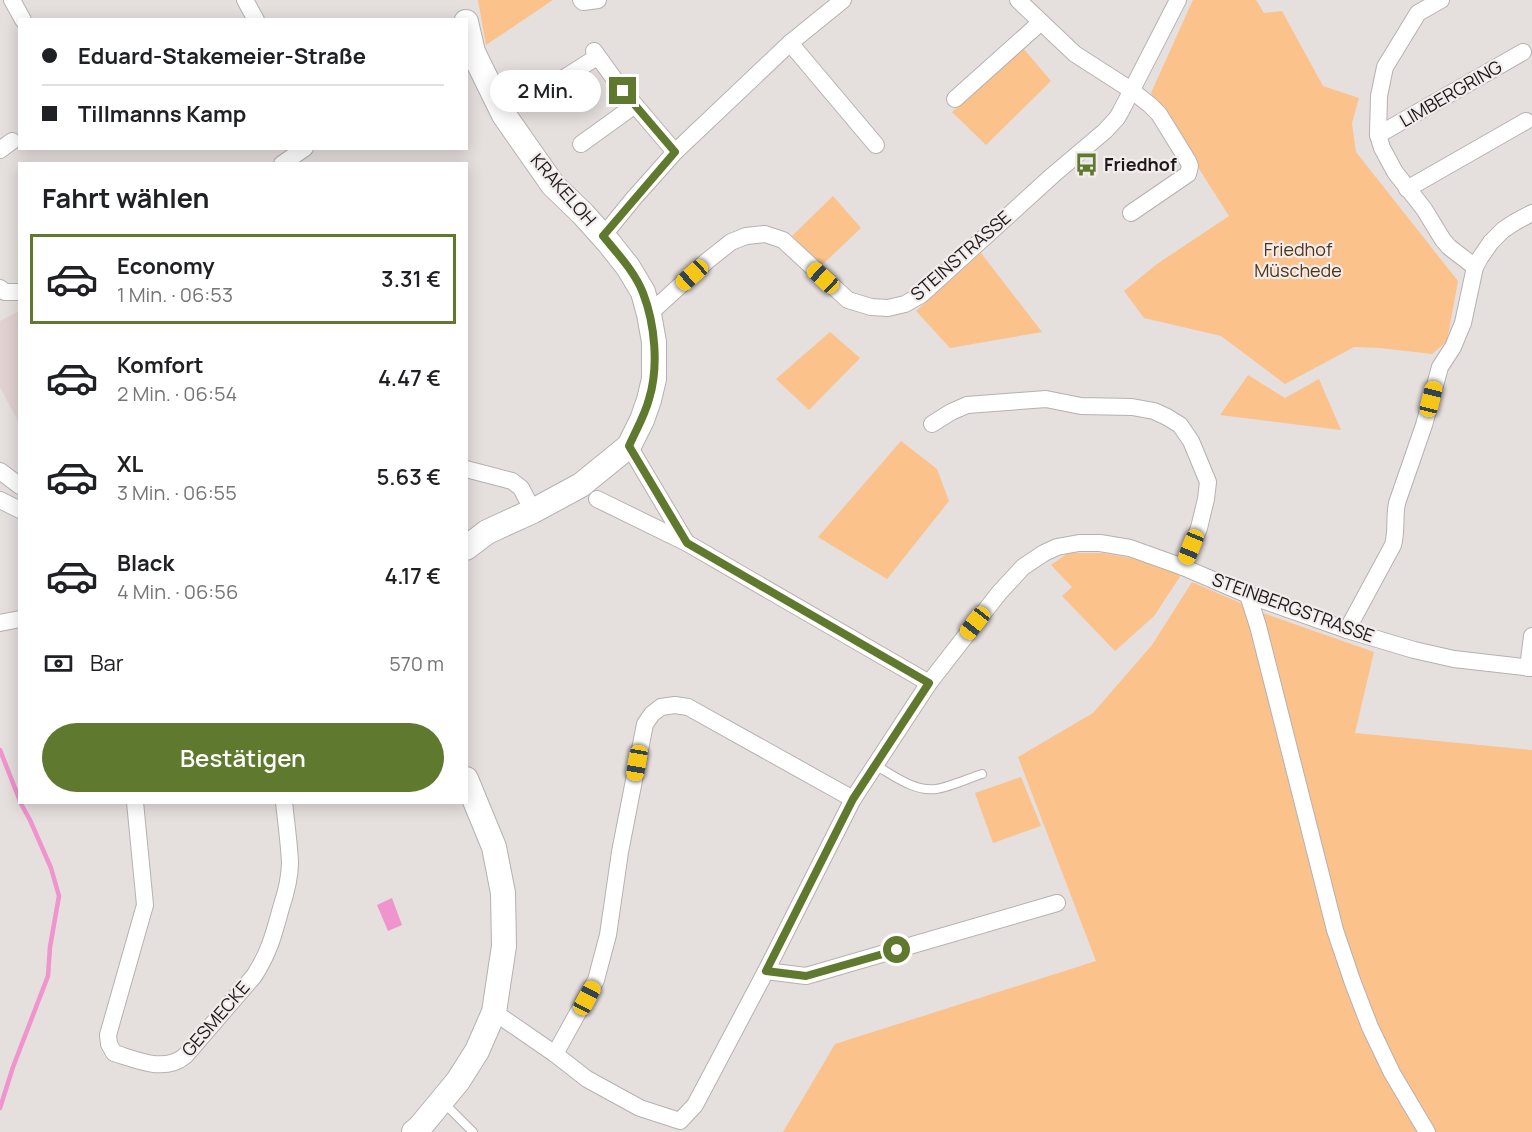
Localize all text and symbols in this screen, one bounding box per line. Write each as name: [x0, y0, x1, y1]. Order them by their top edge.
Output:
text: Eduard-Stakemeier-Straße: [78, 41, 366, 71]
street label: LIMBERGRING: [1395, 54, 1506, 132]
callout: 2 Min.: [491, 70, 602, 112]
text: 2 Min.: [517, 77, 574, 104]
route end: [609, 77, 636, 104]
text: Tillmanns Kamp: [78, 99, 246, 129]
street label: KRAKELOH: [526, 148, 602, 231]
bus stop icon: Friedhof: [1073, 152, 1099, 178]
place label: Friedhof: [1104, 152, 1177, 176]
text: Fahrt wählen: [42, 179, 210, 216]
street label: STEINSTRASSE: [905, 205, 1016, 305]
park label: Friedhof Müschede: [1254, 237, 1342, 282]
text: Economy: [117, 251, 215, 281]
icon: car: [45, 252, 99, 306]
car: [673, 256, 711, 294]
car: [804, 259, 842, 297]
text: 3.31 €: [381, 264, 441, 294]
text: 1 Min. · 06:53: [117, 281, 233, 308]
text: Komfort: [117, 350, 204, 380]
icon: car: [45, 351, 99, 405]
text: 4.47 €: [378, 363, 441, 393]
car: [1418, 379, 1444, 419]
text: 2 Min. · 06:54: [117, 380, 237, 407]
text: XL: [117, 449, 143, 479]
icon: car: [45, 450, 99, 504]
text: 5.63 €: [376, 462, 441, 492]
text: 3 Min. · 06:55: [117, 479, 237, 506]
car: [1176, 527, 1206, 567]
text: Black: [117, 548, 174, 578]
icon: car: [45, 549, 99, 603]
text: 4.17 €: [385, 561, 441, 591]
street label: STEINBERGSTRASSE: [1209, 567, 1378, 648]
text: 4 Min. · 06:56: [117, 578, 238, 605]
car: [957, 603, 993, 643]
icon: cash: [42, 647, 75, 680]
text: Bar: [90, 648, 124, 678]
text: 570 m: [389, 650, 444, 677]
button: Bestätigen: [42, 723, 444, 792]
car: [625, 744, 649, 782]
route start: [883, 936, 910, 963]
street label: GESMECKE: [176, 976, 255, 1061]
car: [571, 978, 603, 1018]

